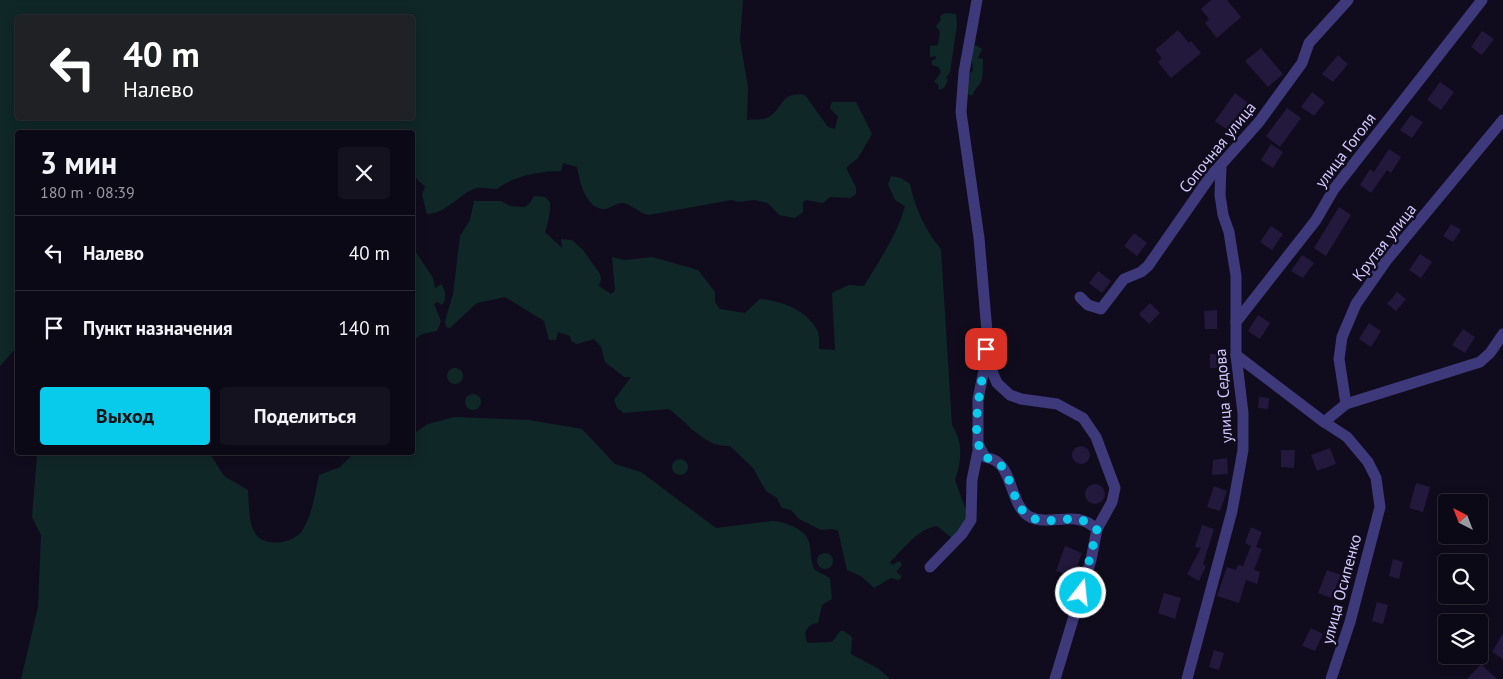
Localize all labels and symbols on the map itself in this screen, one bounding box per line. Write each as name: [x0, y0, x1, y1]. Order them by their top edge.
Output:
street label: Сопочная улица: [1174, 97, 1260, 197]
street label: улица Гоголя: [1310, 109, 1380, 191]
street label: Крутая улица: [1348, 199, 1420, 285]
pin: [965, 328, 1007, 370]
street label: улица Седова: [1210, 348, 1236, 444]
north arrow: [1438, 494, 1488, 544]
street label: улица Осипенко: [1317, 532, 1365, 646]
position arrow: [1054, 566, 1106, 618]

